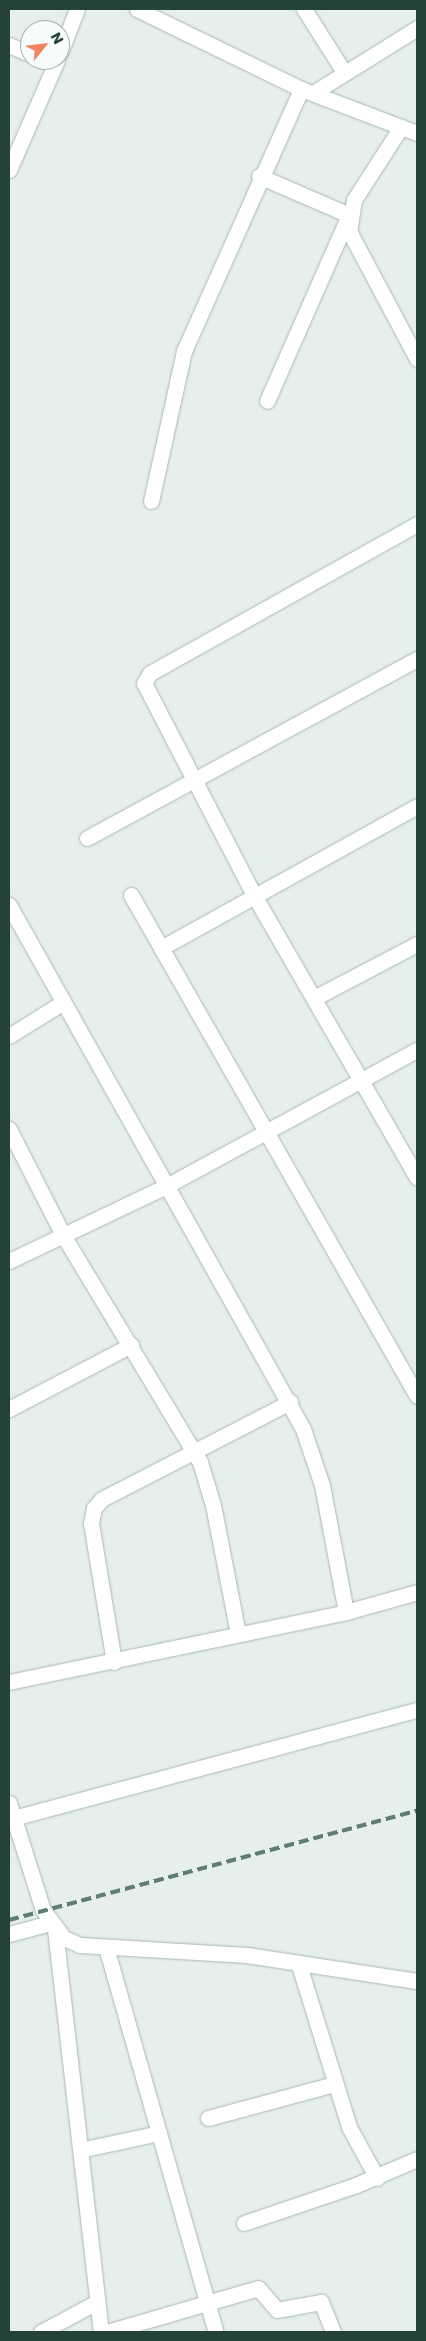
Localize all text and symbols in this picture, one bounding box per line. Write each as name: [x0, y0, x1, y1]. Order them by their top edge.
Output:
north arrow: [20, 20, 70, 70]
text: N: [46, 29, 69, 48]

